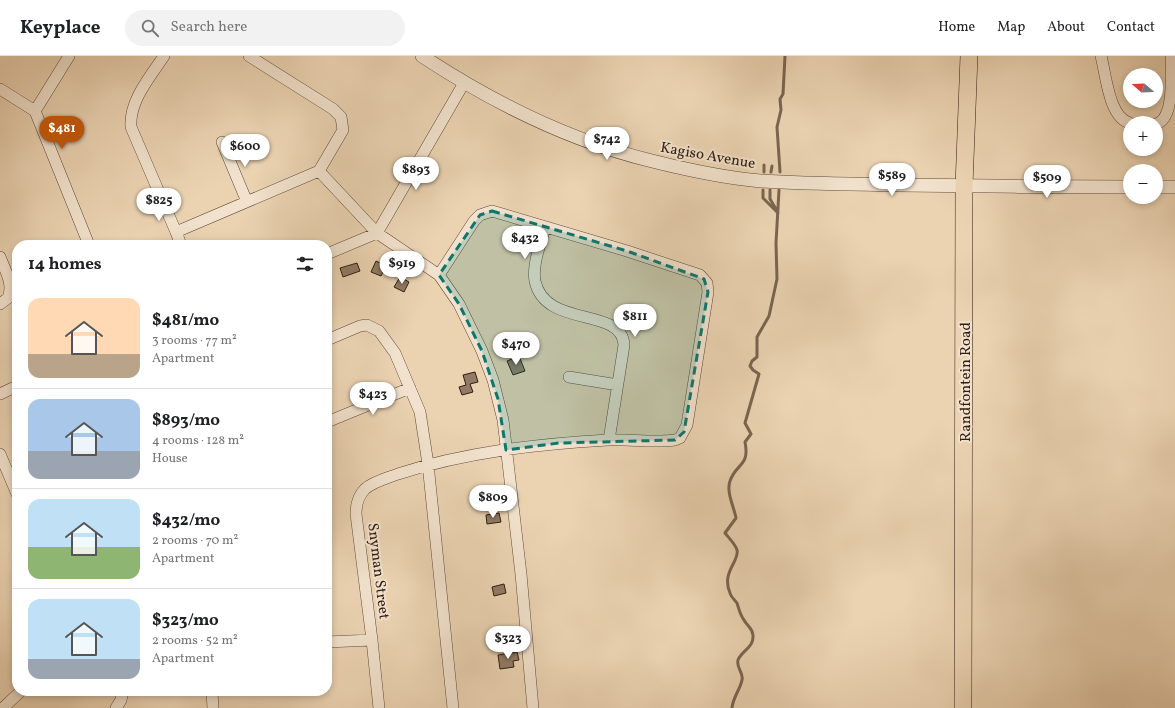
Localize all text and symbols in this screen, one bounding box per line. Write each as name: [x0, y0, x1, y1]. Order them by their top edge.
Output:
search box: [125, 10, 405, 46]
text: Keyplace: [20, 15, 101, 41]
icon: search: [139, 17, 161, 39]
text: Search here: [171, 17, 247, 38]
text: Home: [938, 18, 975, 37]
text: Map: [997, 18, 1025, 37]
text: About: [1047, 18, 1085, 37]
text: Contact: [1107, 18, 1155, 37]
north arrow: [1123, 68, 1163, 108]
map controls: [1123, 68, 1163, 204]
pin: $481: [38, 116, 86, 150]
button: +: [1123, 116, 1163, 156]
text: $481: [48, 120, 76, 138]
pin: $742: [583, 127, 631, 161]
text: $742: [593, 131, 621, 149]
pin: $600: [221, 134, 269, 168]
text: $600: [230, 138, 260, 156]
street label: Kagiso Avenue: [658, 138, 757, 175]
pin: $893: [392, 157, 440, 191]
text: $893: [402, 161, 430, 179]
pin: $589: [868, 163, 916, 197]
button: −: [1123, 164, 1163, 204]
pin: $509: [1023, 165, 1071, 199]
text: $589: [878, 167, 906, 185]
text: $509: [1033, 169, 1061, 187]
pin: $825: [135, 188, 183, 222]
text: $825: [145, 192, 173, 210]
pin: $432: [501, 226, 549, 260]
text: $432: [511, 230, 539, 248]
pin: $919: [378, 251, 426, 285]
text: 14 homes: [28, 253, 102, 276]
icon: filters: [294, 253, 316, 275]
text: $919: [389, 255, 415, 273]
pin: $811: [611, 304, 659, 338]
text: $811: [623, 308, 647, 326]
text: $481/mo: [152, 309, 219, 332]
icon: home: [60, 314, 108, 362]
street label: Randfontein Road: [956, 322, 977, 442]
text: 3 rooms · 77 m²: [152, 332, 237, 350]
pin: $470: [492, 332, 540, 366]
text: $470: [502, 336, 530, 354]
text: Apartment: [152, 350, 215, 368]
pin: $423: [349, 382, 397, 416]
text: $423: [359, 386, 387, 404]
text: $893/mo: [152, 409, 220, 432]
icon: home: [60, 415, 108, 463]
text: 4 rooms · 128 m²: [152, 432, 244, 450]
text: House: [152, 450, 188, 468]
pin: $809: [469, 485, 517, 519]
text: $809: [478, 489, 508, 507]
text: $432/mo: [152, 509, 220, 532]
icon: home: [60, 515, 108, 563]
street label: Snyman Street: [361, 522, 394, 620]
text: 2 rooms · 70 m²: [152, 532, 238, 550]
text: Apartment: [152, 550, 215, 568]
text: $323/mo: [152, 609, 219, 632]
icon: home: [60, 615, 108, 663]
pin: $323: [484, 626, 532, 660]
text: $323: [494, 630, 522, 648]
text: 2 rooms · 52 m²: [152, 632, 238, 650]
text: Apartment: [152, 650, 215, 668]

